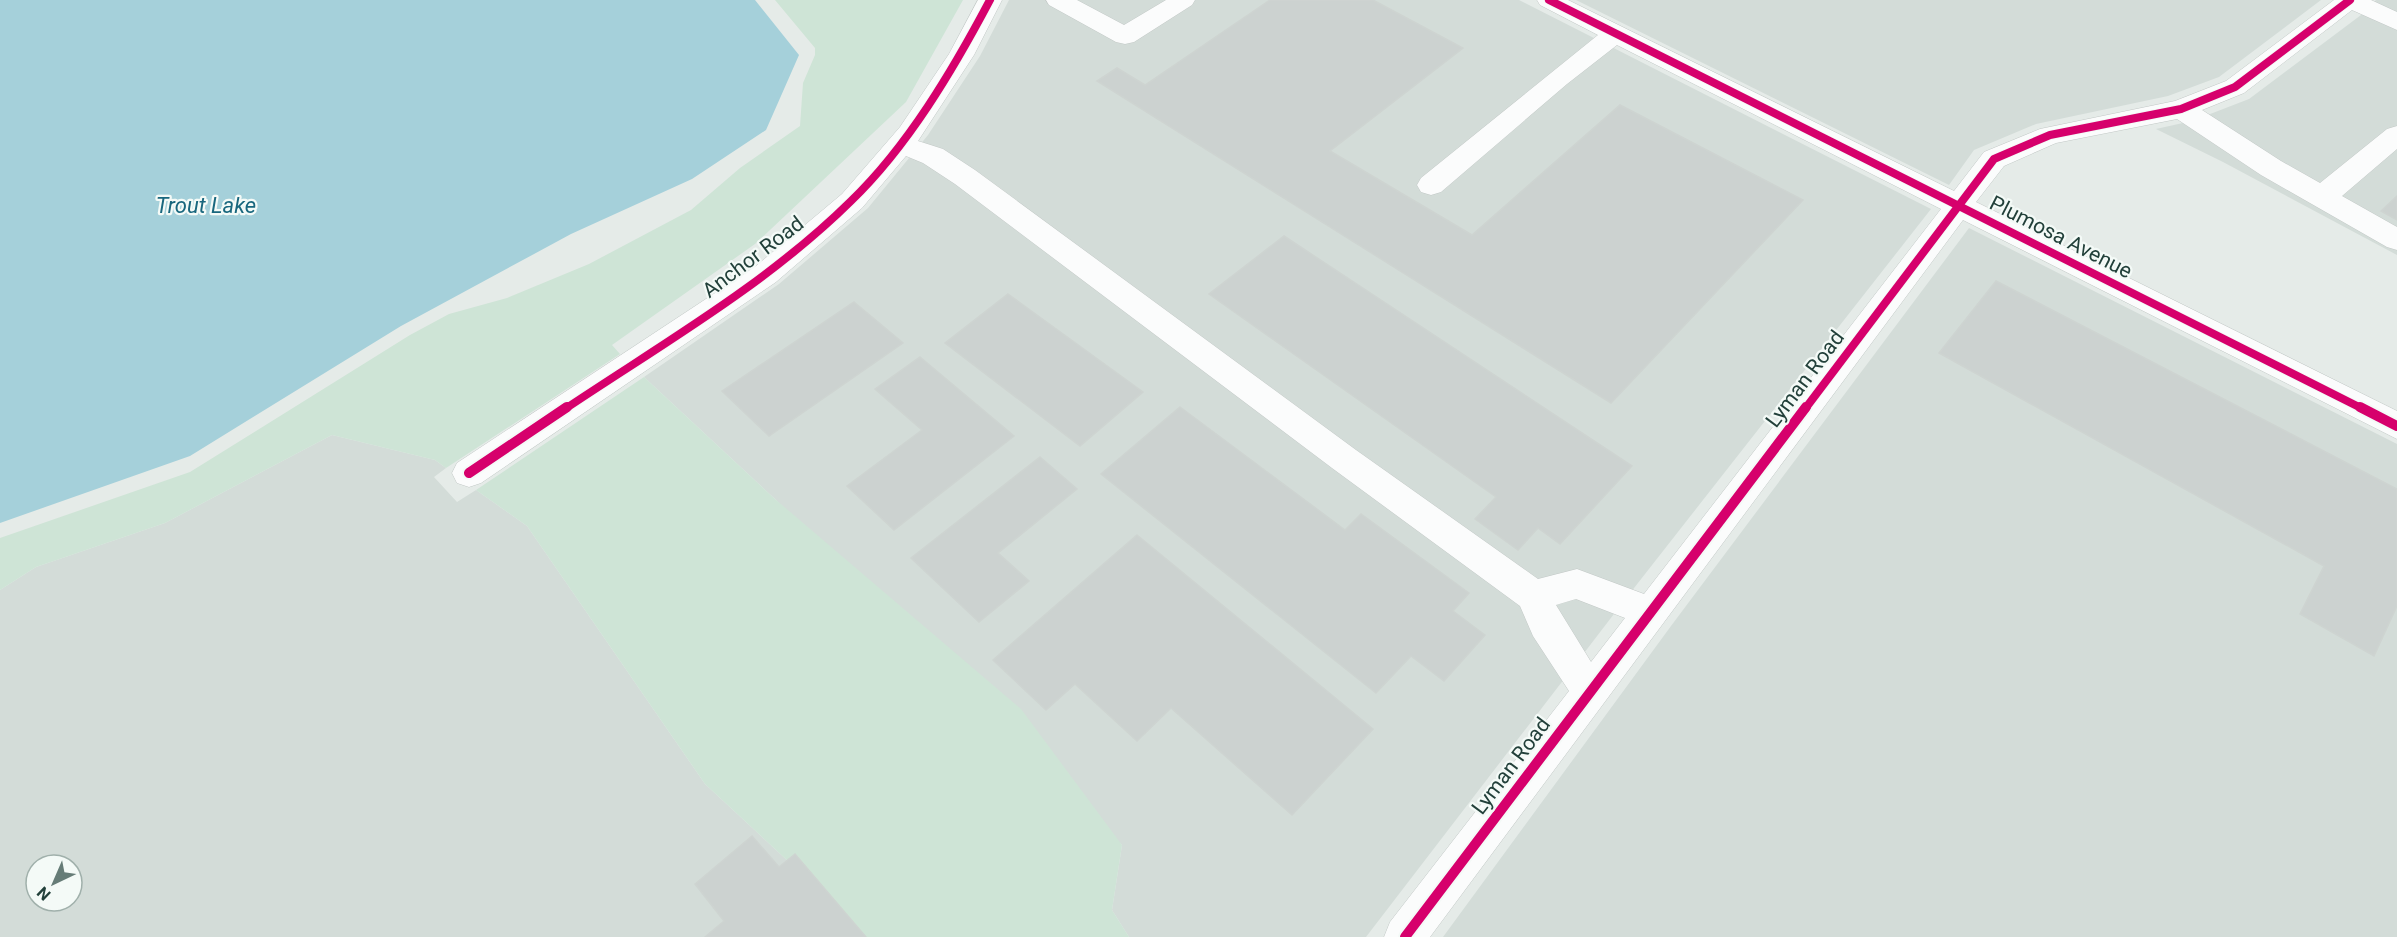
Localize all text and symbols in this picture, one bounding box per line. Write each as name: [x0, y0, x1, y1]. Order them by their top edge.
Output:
street label: Plumosa Avenue: [1986, 191, 2136, 283]
water label: Trout Lake: [156, 193, 256, 218]
street label: Anchor Road: [698, 211, 808, 303]
street label: Lyman Road: [1761, 326, 1849, 432]
street label: Lyman Road: [1467, 713, 1555, 819]
north arrow: [24, 853, 84, 913]
text: N: [33, 883, 55, 904]

